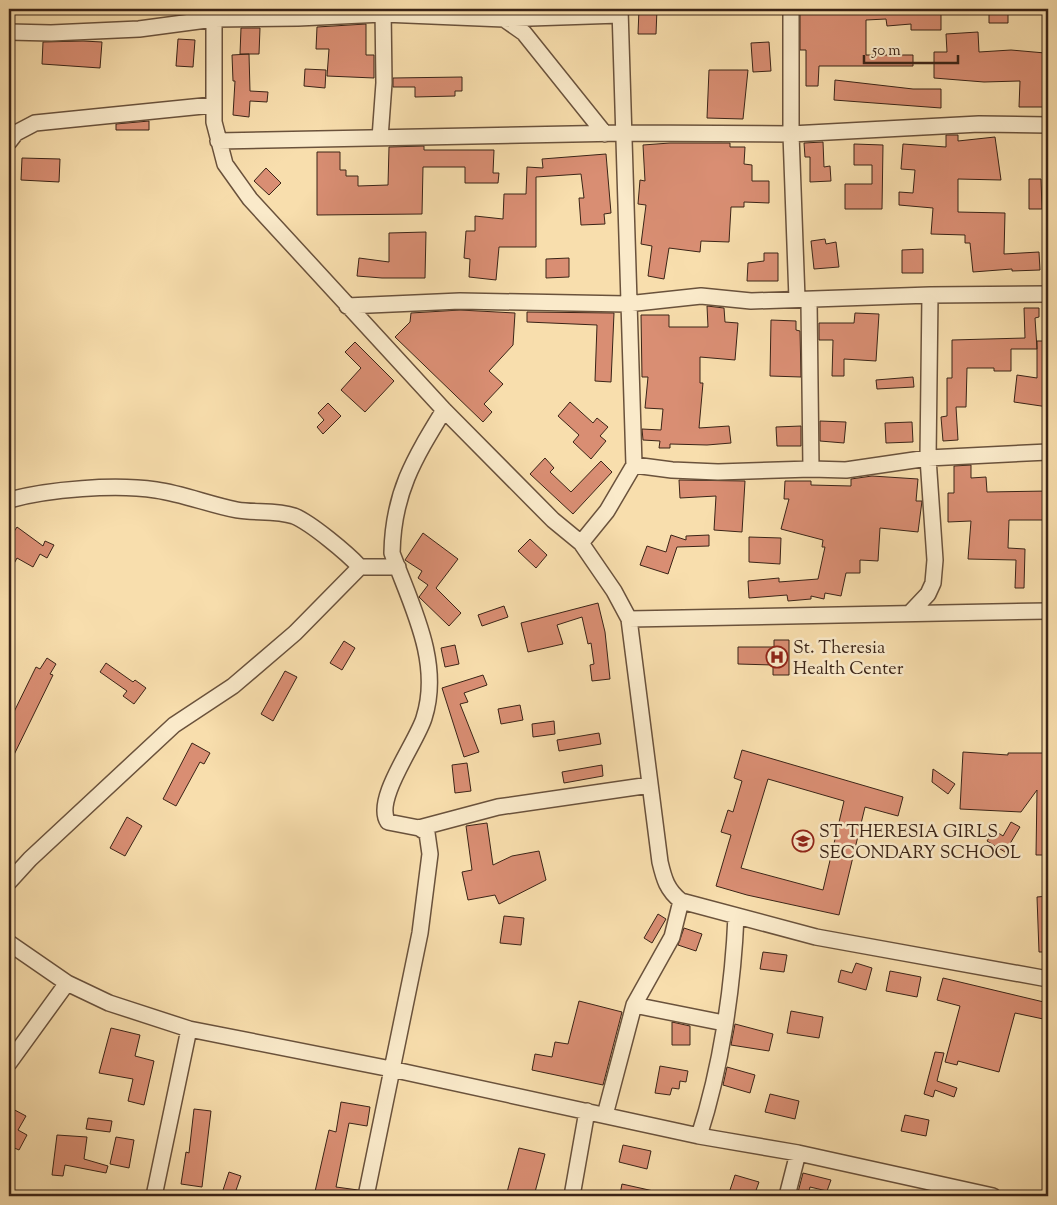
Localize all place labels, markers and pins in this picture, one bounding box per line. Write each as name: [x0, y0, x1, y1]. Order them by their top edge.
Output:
place label: St. Theresia Health Center: [793, 636, 904, 683]
hospital icon: St. Theresia Health Center: [765, 645, 789, 669]
place label: ST THERESIA GIRLS SECONDARY SCHOOL: [819, 820, 1021, 867]
school or university icon: ST THERESIA GIRLS SECONDARY SCHOOL: [791, 829, 815, 853]

